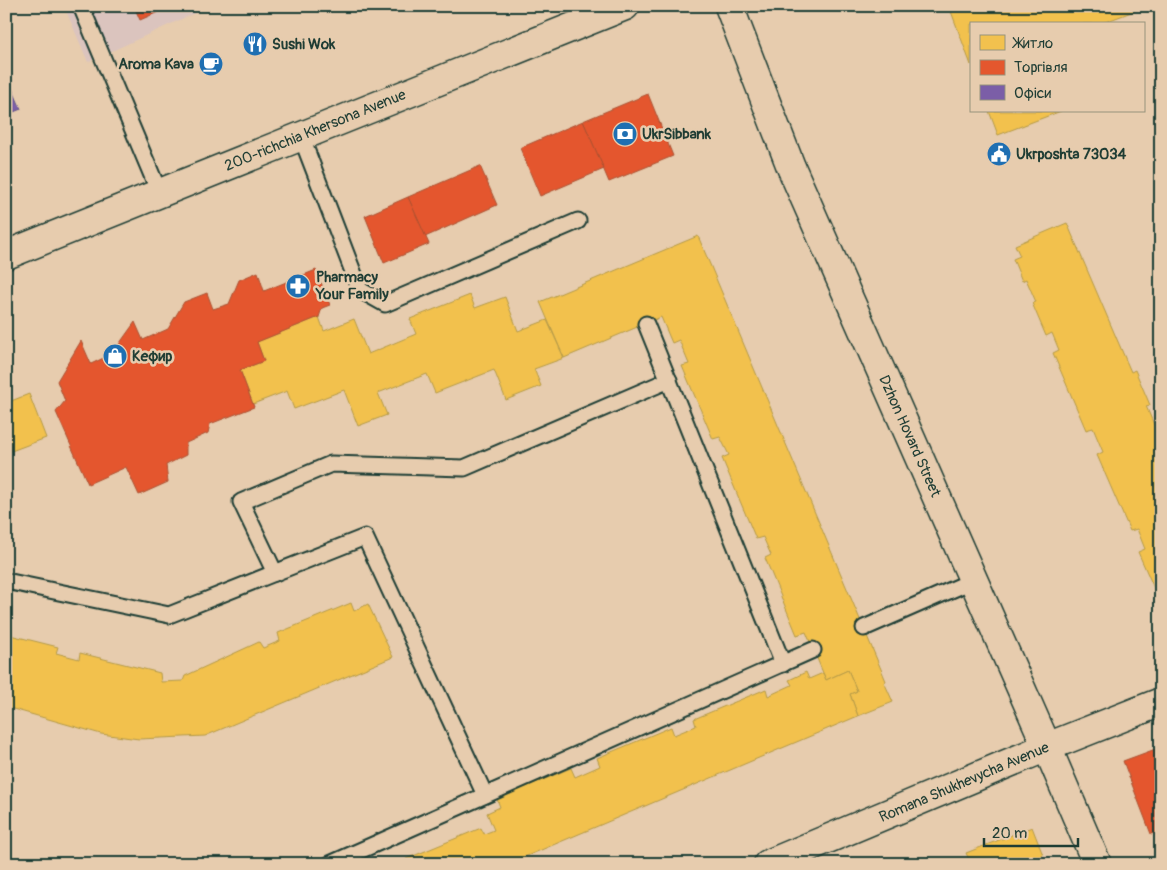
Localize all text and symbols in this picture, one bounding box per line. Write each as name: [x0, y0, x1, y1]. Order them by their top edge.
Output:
legend: [970, 22, 1144, 112]
restaurant icon: Sushi Wok: [242, 31, 268, 57]
text: Житло: [1012, 34, 1053, 53]
place label: Sushi Wok: [272, 35, 336, 54]
cafe icon: Aroma Kava: [198, 51, 224, 77]
place label: Aroma Kava: [118, 55, 194, 74]
text: Торгівля: [1014, 58, 1068, 77]
text: Офіси: [1014, 84, 1051, 103]
street label: 200-richchia Khersona Avenue: [222, 85, 409, 176]
bank icon: UkrSibbank: [612, 121, 638, 147]
place label: UkrSibbank: [642, 125, 712, 144]
public building icon: Ukrposhta 73034: [986, 141, 1012, 167]
place label: Ukrposhta 73034: [1016, 145, 1127, 164]
place label: Pharmacy Your Family: [315, 268, 389, 304]
pharmacy icon: Pharmacy Your Family: [285, 273, 311, 299]
shop icon: Кефир: [102, 343, 128, 369]
place label: Кефир: [132, 347, 172, 366]
street label: Dzhon Hovard Street: [874, 372, 945, 501]
street label: Romana Shukhevycha Avenue: [876, 738, 1053, 827]
scale bar: [984, 815, 1078, 847]
text: 20 m: [992, 824, 1027, 843]

